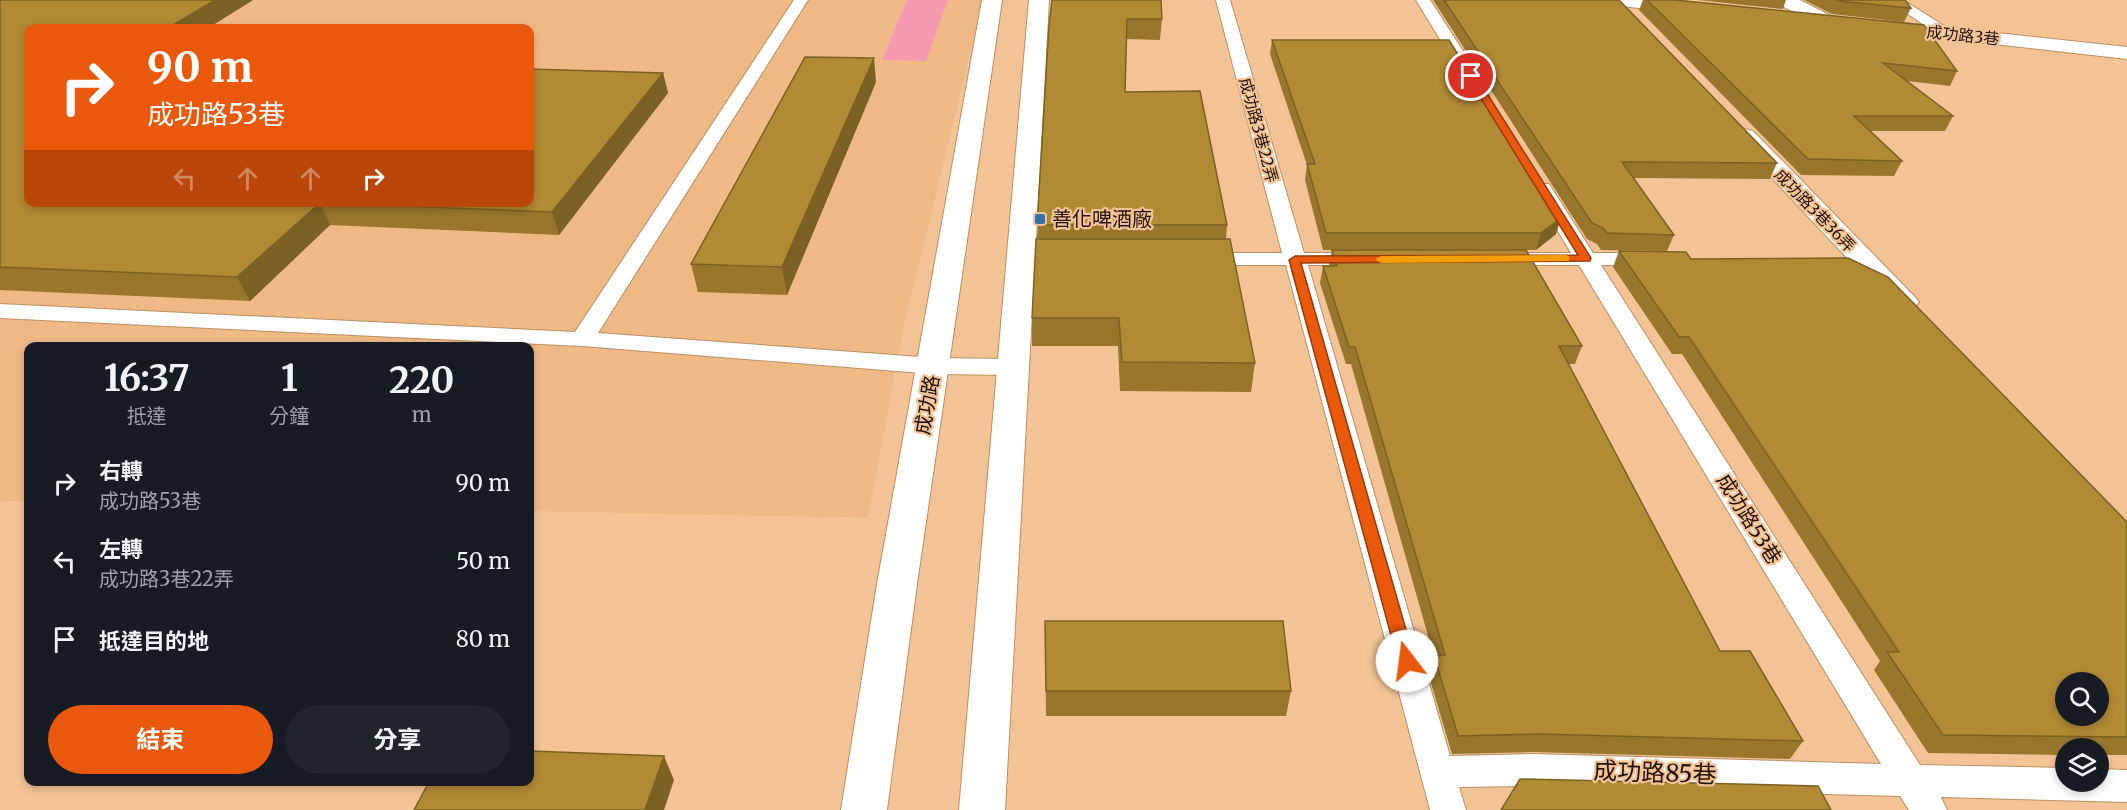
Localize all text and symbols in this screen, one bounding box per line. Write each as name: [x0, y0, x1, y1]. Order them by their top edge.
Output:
street label: 成功路3巷: [1926, 21, 2000, 49]
text: 90 m: [147, 41, 253, 93]
icon: right: [48, 48, 126, 126]
pin: [1445, 50, 1496, 101]
icon: arrive: [1454, 59, 1487, 92]
street label: 成功路3巷22弄: [1235, 75, 1283, 185]
text: 成功路53巷: [147, 97, 285, 131]
icon: left: [168, 162, 201, 195]
icon: ahead: [231, 162, 264, 195]
icon: ahead: [294, 162, 327, 195]
icon: right: [357, 162, 390, 195]
street label: 成功路3巷36弄: [1770, 164, 1860, 256]
place label: 善化啤酒廠: [1052, 206, 1152, 231]
marker: 善化啤酒廠: [1033, 212, 1047, 226]
text: 16:37: [104, 356, 190, 401]
text: 1: [281, 356, 298, 401]
text: 220: [389, 358, 454, 403]
street label: 成功路: [909, 373, 944, 437]
text: m: [412, 402, 432, 427]
text: 抵達: [127, 403, 167, 428]
text: 分鐘: [269, 403, 309, 428]
text: 右轉: [99, 457, 143, 485]
icon: right: [48, 467, 81, 500]
text: 90 m: [455, 469, 510, 497]
street label: 成功路53巷: [1712, 469, 1787, 569]
text: 成功路53巷: [99, 488, 201, 513]
text: 左轉: [99, 535, 143, 563]
icon: left: [48, 545, 81, 578]
text: 50 m: [456, 547, 510, 575]
text: 成功路3巷22弄: [99, 566, 234, 591]
icon: arrive: [48, 623, 81, 656]
text: 80 m: [456, 625, 510, 653]
text: 抵達目的地: [99, 627, 209, 655]
position arrow: [1375, 629, 1439, 693]
map controls: [2055, 672, 2109, 792]
button: search: [2055, 672, 2109, 726]
button: 結束: [48, 705, 273, 774]
button: 分享: [285, 705, 510, 774]
button: layers: [2055, 738, 2109, 792]
street label: 成功路85巷: [1593, 755, 1717, 790]

